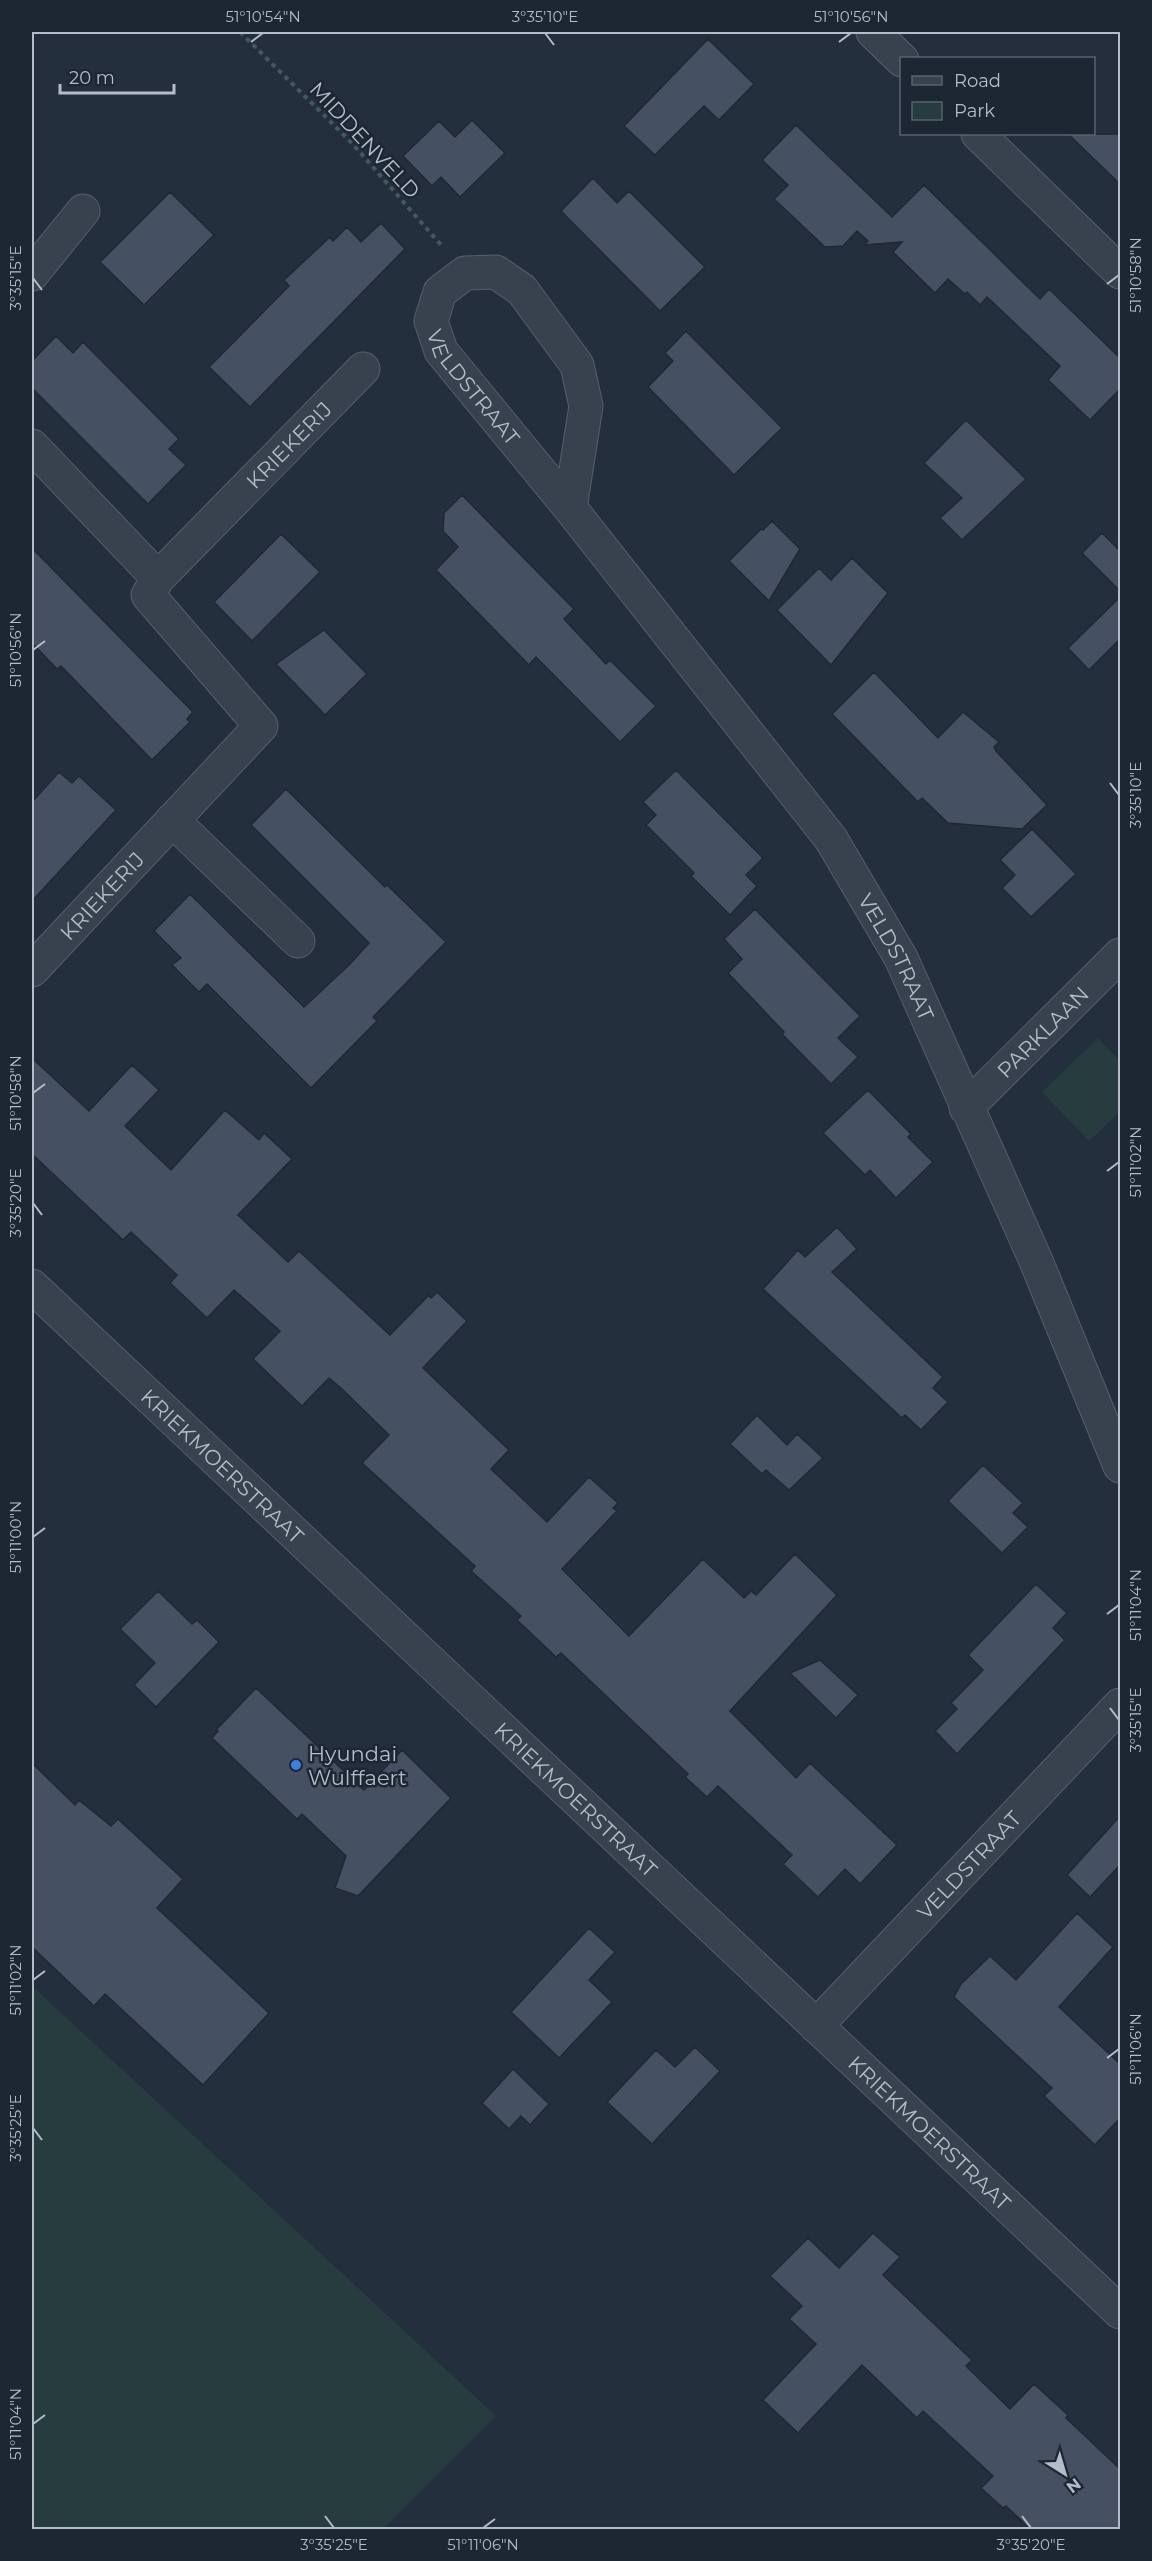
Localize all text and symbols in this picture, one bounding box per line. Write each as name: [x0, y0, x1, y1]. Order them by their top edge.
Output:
text: 51°10'54"N: [225, 7, 301, 26]
text: 3°35'10"E: [512, 7, 578, 26]
text: 51°10'56"N: [814, 7, 888, 26]
scale bar: [60, 57, 174, 95]
legend: [900, 57, 1095, 135]
text: 20 m: [69, 67, 115, 89]
text: Road: [954, 70, 1001, 92]
street label: MIDDENVELD: [305, 77, 425, 203]
text: Park: [954, 100, 995, 122]
text: 51°10'58"N: [1126, 237, 1145, 313]
text: 3°35'15"E: [6, 246, 25, 310]
street label: VELDSTRAAT: [422, 326, 525, 450]
street label: KRIEKERIJ: [241, 396, 337, 493]
text: 51°10'56"N: [6, 613, 25, 687]
text: 3°35'10"E: [1126, 762, 1145, 828]
street label: KRIEKERIJ: [55, 846, 149, 945]
street label: VELDSTRAAT: [853, 889, 940, 1024]
street label: PARKLAAN: [992, 981, 1094, 1083]
text: 51°10'58"N: [6, 1055, 25, 1131]
text: 51°11'02"N: [1126, 1126, 1145, 1198]
text: 3°35'20"E: [6, 1168, 25, 1238]
street label: KRIEKMOERSTRAAT: [136, 1383, 309, 1548]
text: 51°11'00"N: [6, 1501, 25, 1573]
text: 51°11'04"N: [1126, 1569, 1145, 1641]
text: 3°35'15"E: [1126, 1688, 1145, 1752]
street label: KRIEKMOERSTRAAT: [490, 1717, 663, 1882]
place label: Hyundai Wulffaert: [308, 1741, 407, 1790]
marker: Hyundai Wulffaert: [289, 1758, 303, 1772]
street label: VELDSTRAAT: [912, 1805, 1026, 1924]
text: 51°11'02"N: [6, 1944, 25, 2016]
text: 51°11'06"N: [1126, 2013, 1145, 2085]
street label: KRIEKMOERSTRAAT: [843, 2050, 1016, 2215]
text: 3°35'25"E: [6, 2094, 25, 2162]
text: 51°11'04"N: [6, 2388, 25, 2460]
north arrow: [1035, 2444, 1095, 2504]
text: N: [1063, 2474, 1085, 2497]
text: 3°35'25"E: [300, 2535, 368, 2554]
text: 51°11'06"N: [447, 2535, 519, 2554]
text: 3°35'20"E: [996, 2535, 1066, 2554]

